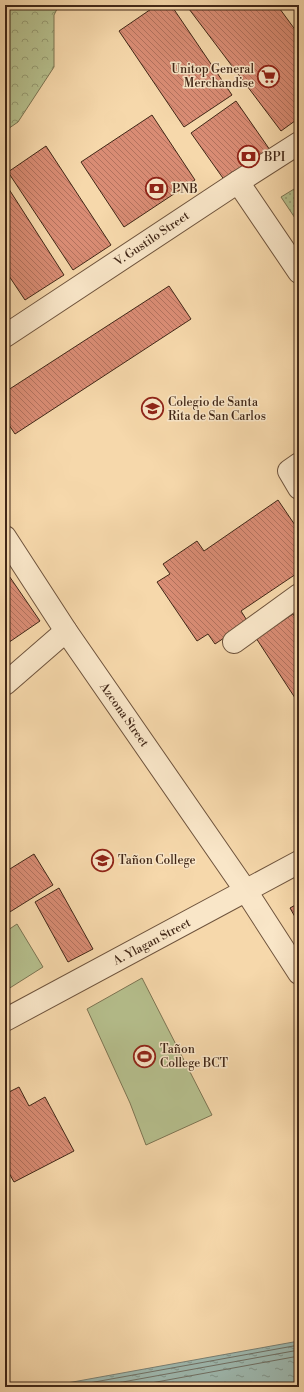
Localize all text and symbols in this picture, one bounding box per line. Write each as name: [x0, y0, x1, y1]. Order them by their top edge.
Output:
place label: Unitop General Merchandise: [171, 62, 254, 91]
supermarket icon: Unitop General Merchandise: [256, 63, 282, 89]
bank icon: BPI: [235, 144, 261, 170]
place label: BPI: [263, 150, 286, 165]
bank icon: PNB: [144, 176, 170, 202]
place label: PNB: [172, 182, 198, 197]
street label: V. Gustilo Street: [111, 208, 193, 270]
place label: Colegio de Santa Rita de San Carlos: [168, 395, 266, 424]
school or university icon: Colegio de Santa Rita de San Carlos: [139, 396, 165, 422]
street label: Azcona Street: [96, 679, 152, 751]
school or university icon: Tañon College: [90, 847, 116, 873]
place label: Tañon College: [118, 853, 196, 868]
street label: A. Ylagan Street: [110, 915, 194, 969]
place label: Tañon College BCT: [160, 1042, 228, 1071]
sports icon: Tañon College BCT: [132, 1043, 158, 1069]

